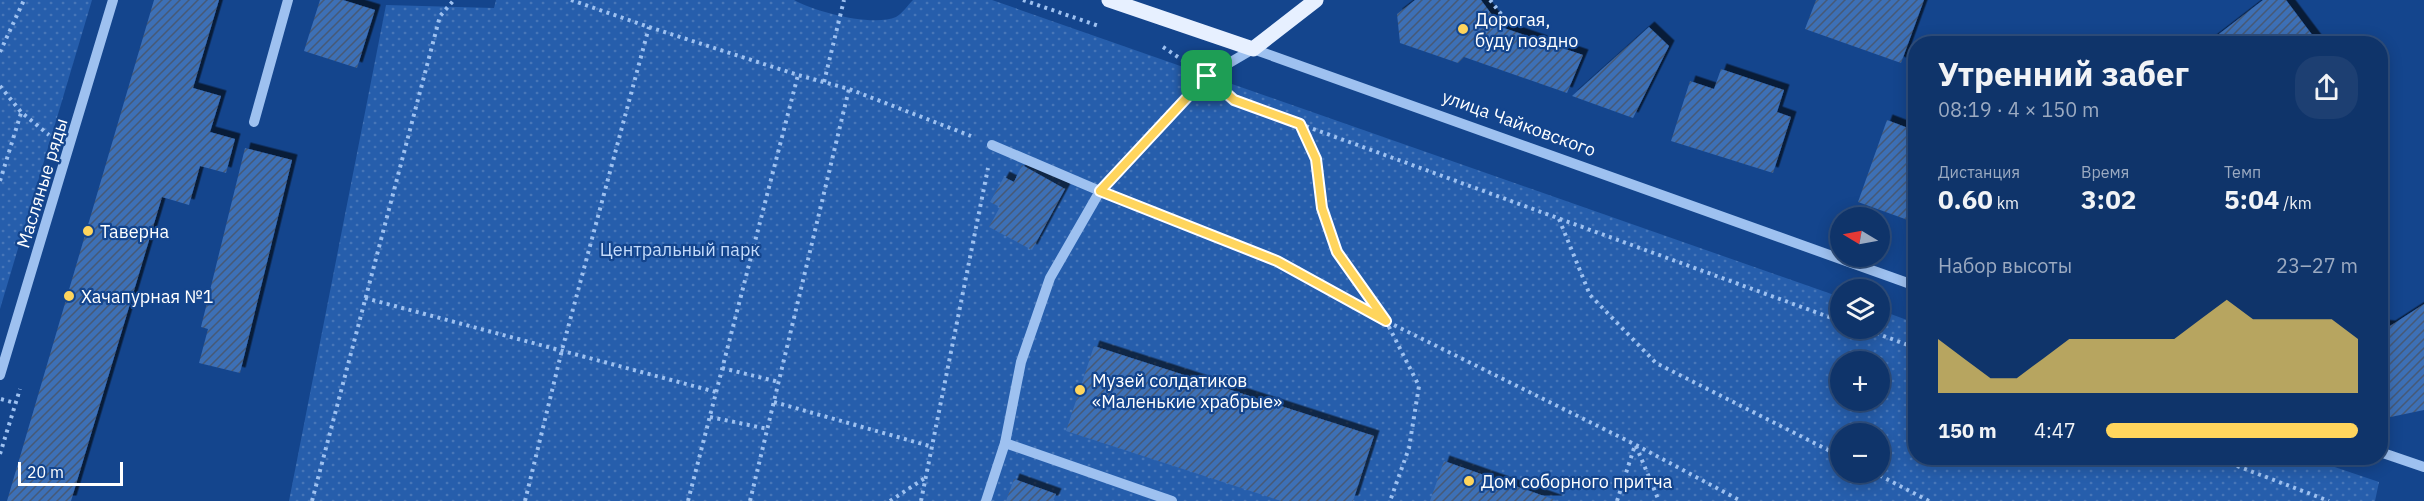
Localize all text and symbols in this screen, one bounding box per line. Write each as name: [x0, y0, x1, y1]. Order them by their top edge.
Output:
place label: Дорогая, буду поздно: [1475, 8, 1578, 52]
marker: Дорогая, буду поздно: [1456, 22, 1470, 36]
pin: [1181, 50, 1232, 101]
text: Утренний забег: [1938, 52, 2189, 95]
button: share: [2295, 56, 2358, 119]
icon: arrive: [1190, 59, 1223, 92]
street label: улица Чайковского: [1439, 84, 1599, 162]
text: 08:19 · 4 × 150 m: [1938, 96, 2099, 123]
street label: Масляные ряды: [11, 115, 73, 251]
text: Дистанция: [1938, 162, 2020, 182]
text: Время: [2081, 162, 2129, 182]
text: Темп: [2224, 162, 2261, 182]
text: 0.60: [1938, 182, 1993, 216]
text: 3:02: [2081, 182, 2136, 216]
text: 5:04: [2224, 182, 2279, 216]
text: km: [1993, 193, 2019, 213]
text: /km: [2279, 193, 2312, 213]
north arrow: [1830, 207, 1890, 267]
map controls: [1830, 207, 1890, 483]
place label: Таверна: [100, 220, 170, 243]
marker: Таверна: [81, 224, 95, 238]
park label: Центральный парк: [600, 238, 760, 261]
text: Набор высоты: [1938, 252, 2072, 279]
text: 23–27 m: [2276, 252, 2358, 279]
button: layers: [1830, 279, 1890, 339]
place label: Хачапурная №1: [81, 285, 214, 308]
marker: Хачапурная №1: [62, 289, 76, 303]
button: +: [1830, 351, 1890, 411]
place label: Музей солдатиков «Маленькие храбрые»: [1092, 369, 1282, 413]
marker: Музей солдатиков «Маленькие храбрые»: [1073, 383, 1087, 397]
text: 150 m: [1938, 417, 1997, 444]
text: 4:47: [2034, 417, 2076, 444]
button: −: [1830, 423, 1890, 483]
scale bar: [18, 459, 123, 486]
text: 20 m: [27, 462, 64, 482]
place label: Дом соборного притча: [1481, 470, 1673, 493]
marker: Дом соборного притча: [1462, 474, 1476, 488]

